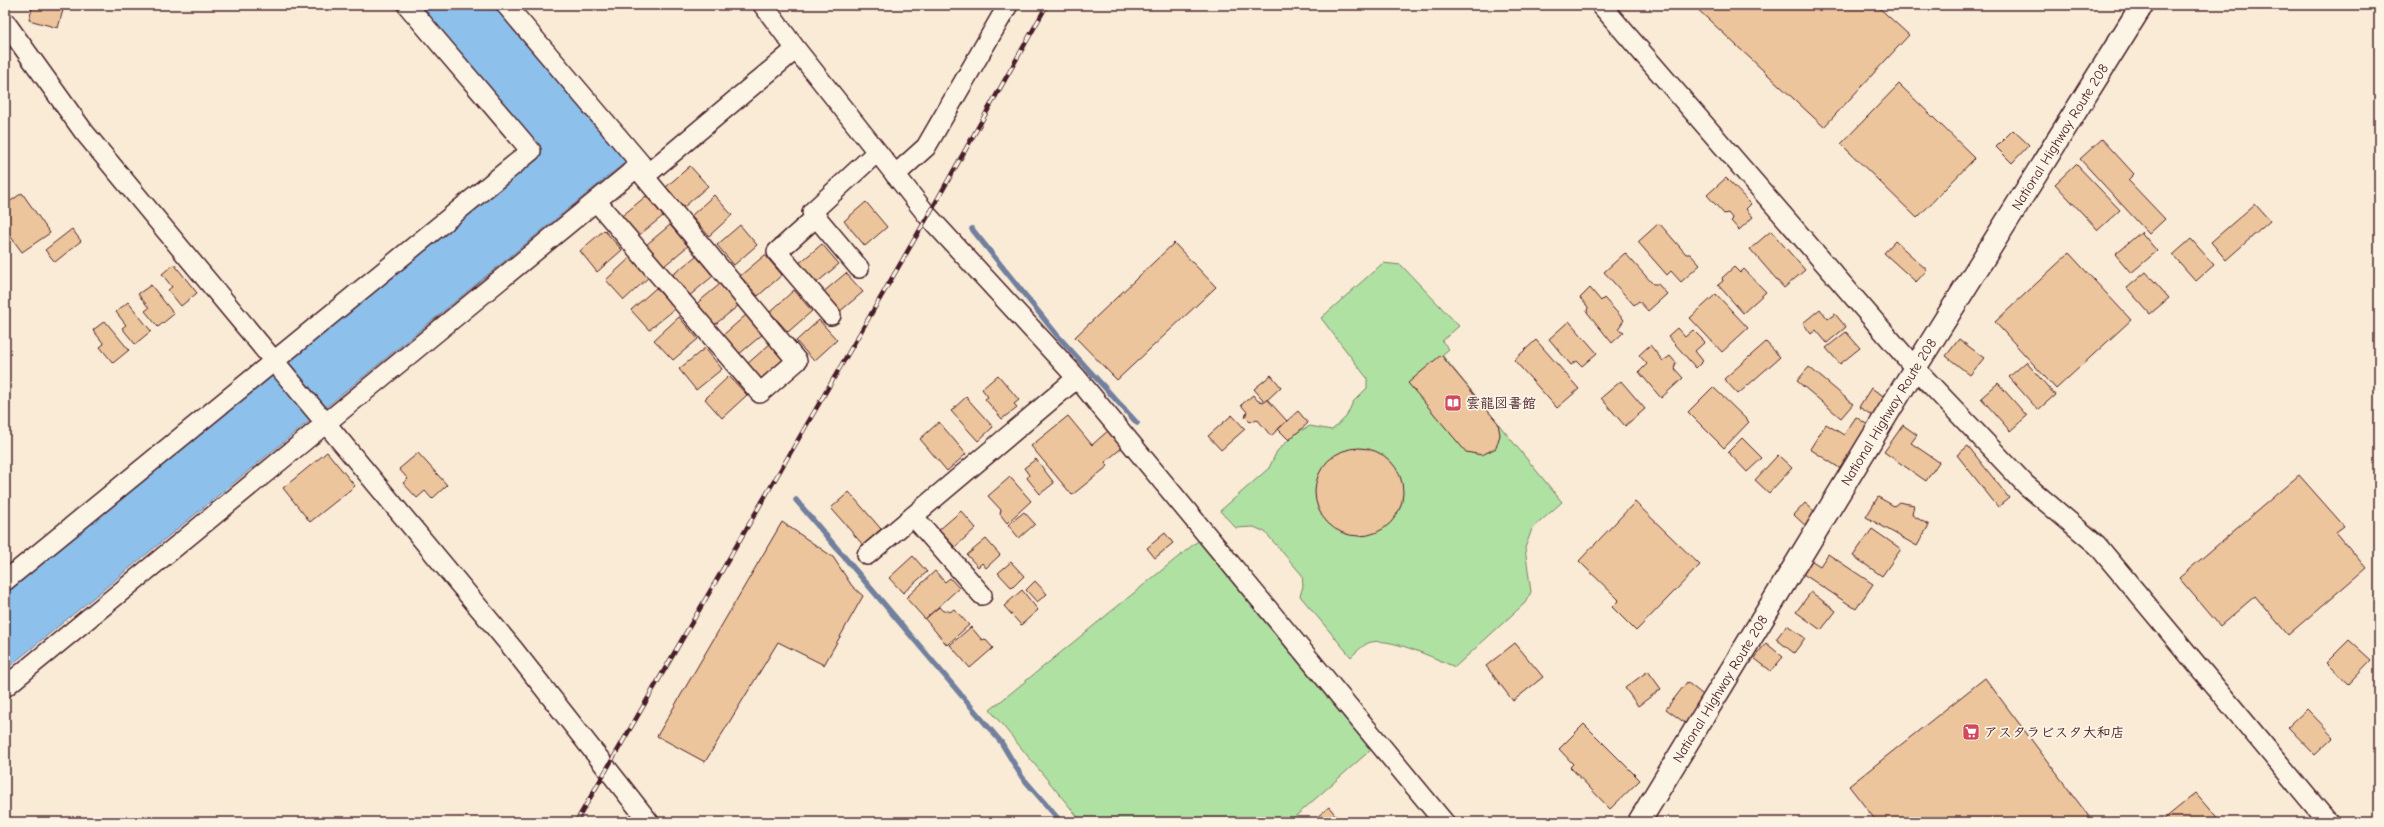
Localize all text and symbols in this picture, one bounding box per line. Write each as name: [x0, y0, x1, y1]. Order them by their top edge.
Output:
street label: National Highway Route 208: [2008, 61, 2112, 213]
street label: National Highway Route 208: [1837, 335, 1940, 489]
library icon: 雲龍図書館: [1443, 393, 1463, 413]
place label: 雲龍図書館: [1466, 395, 1536, 412]
street label: National Highway Route 208: [1669, 612, 1772, 766]
supermarket icon: アスタラビスタ大和店: [1961, 722, 1981, 742]
place label: アスタラビスタ大和店: [1984, 724, 2125, 741]

